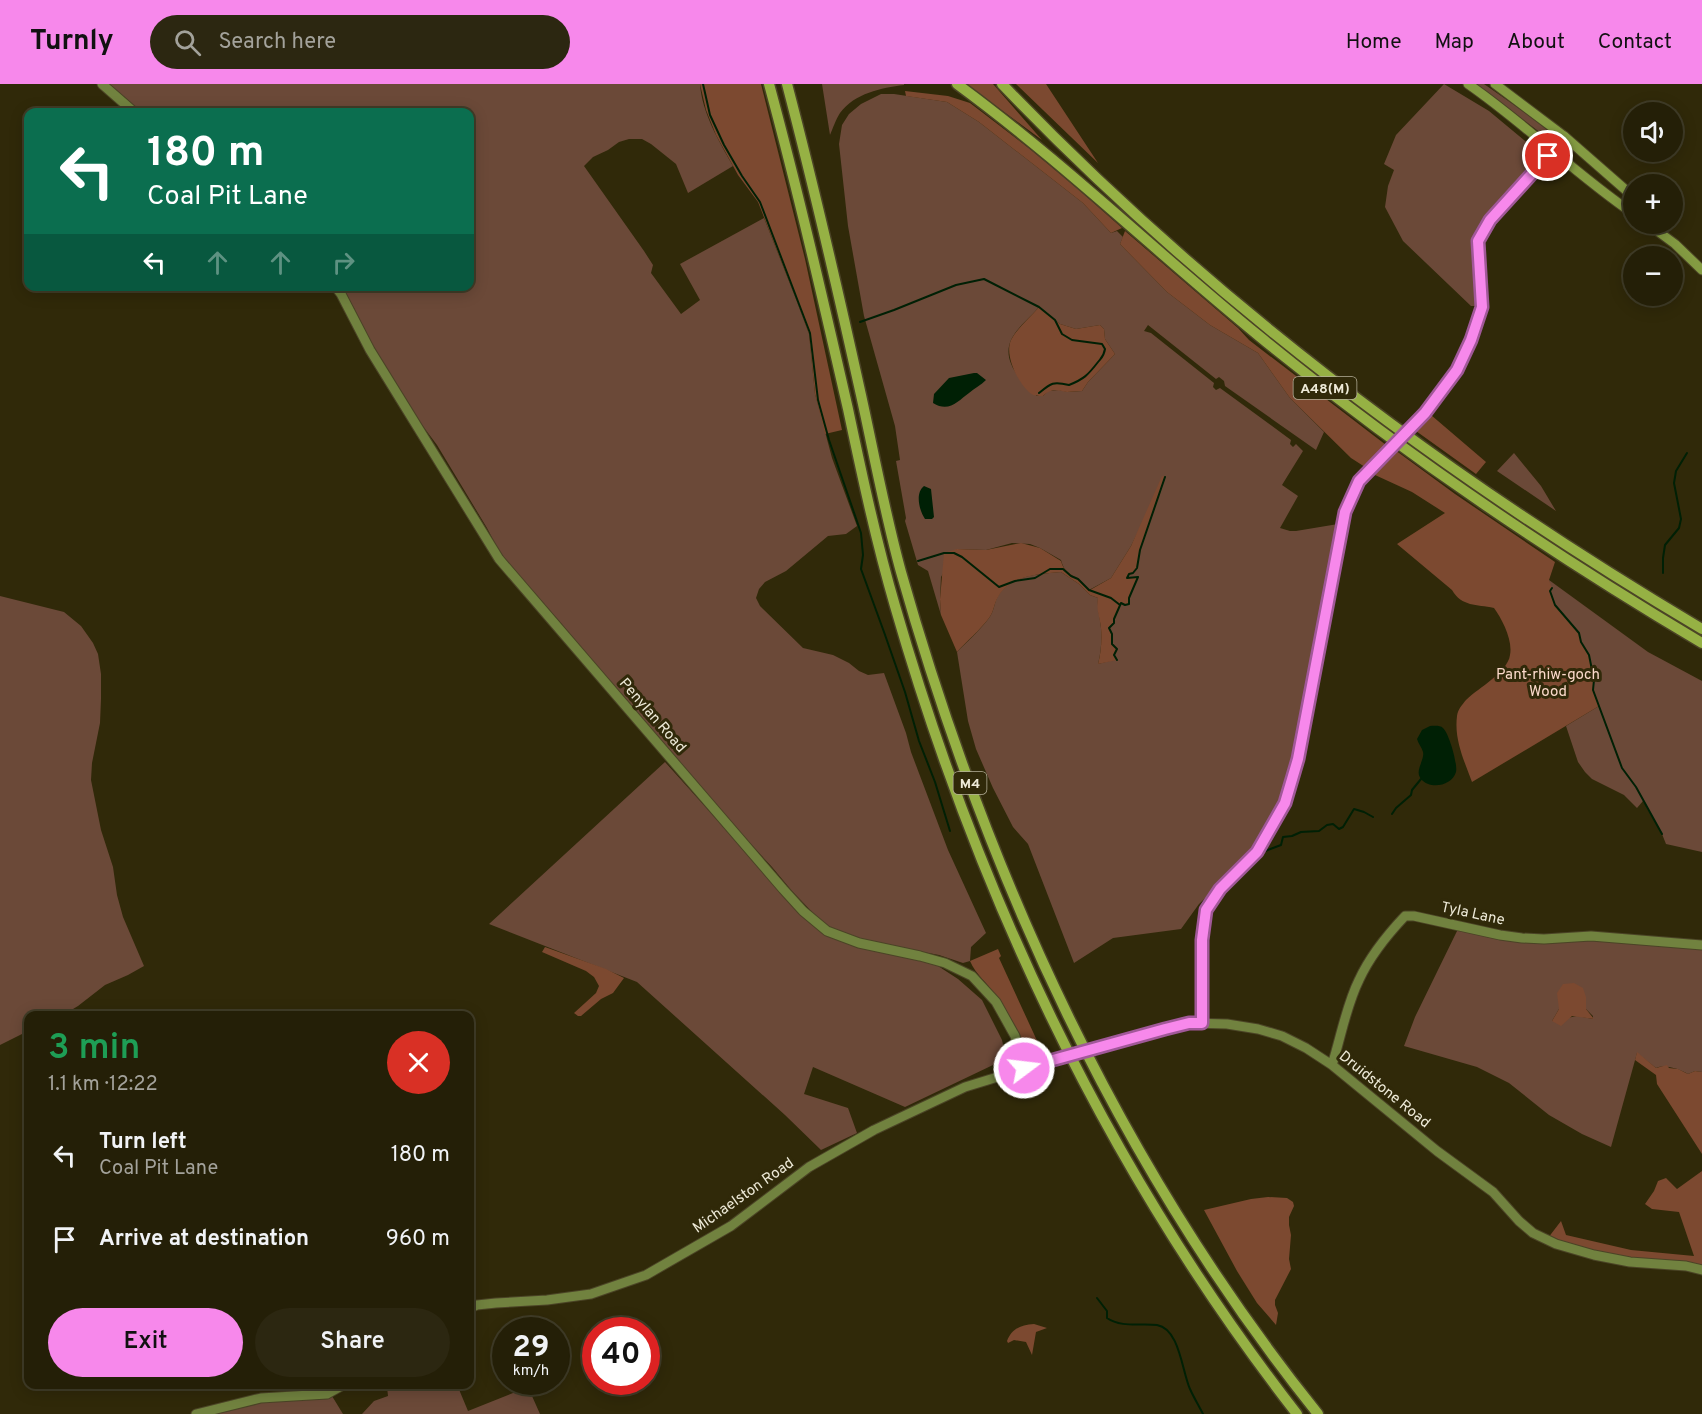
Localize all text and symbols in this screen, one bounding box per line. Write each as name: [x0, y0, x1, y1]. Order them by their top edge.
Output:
search box: [150, 15, 570, 69]
text: Turnly: [30, 24, 114, 60]
icon: search: [171, 26, 204, 59]
text: Search here: [219, 29, 336, 56]
text: Home: [1346, 29, 1402, 56]
text: Map: [1435, 29, 1474, 56]
text: About: [1507, 29, 1565, 56]
text: Contact: [1598, 29, 1672, 56]
map controls: [1623, 102, 1683, 306]
button: sound: [1623, 102, 1683, 162]
text: 180 m: [147, 128, 264, 181]
pin: [1522, 130, 1573, 181]
icon: left: [48, 132, 126, 210]
icon: arrive: [1531, 139, 1564, 172]
button: +: [1623, 174, 1683, 234]
text: Coal Pit Lane: [147, 180, 308, 214]
icon: left: [138, 246, 171, 279]
icon: ahead: [201, 246, 234, 279]
icon: ahead: [264, 246, 297, 279]
icon: right: [327, 246, 360, 279]
button: −: [1623, 246, 1683, 306]
road number: A48(M): [1294, 377, 1356, 399]
park label: Pant-rhiw-goch Wood: [1496, 666, 1600, 702]
street label: Penylan Road: [614, 675, 689, 757]
road number: M4: [954, 772, 986, 794]
street label: Tyla Lane: [1439, 898, 1506, 930]
text: 3 min: [48, 1026, 140, 1072]
button: close: [387, 1031, 450, 1094]
position arrow: [992, 1036, 1056, 1100]
street label: Druidstone Road: [1334, 1047, 1434, 1133]
text: 1.1 km · 12:22: [48, 1072, 158, 1098]
text: Turn left: [99, 1129, 187, 1156]
icon: left: [48, 1139, 81, 1172]
text: 180 m: [391, 1142, 450, 1169]
street label: Michaelston Road: [690, 1154, 798, 1238]
text: Coal Pit Lane: [99, 1156, 218, 1182]
icon: arrive: [48, 1223, 81, 1256]
text: Arrive at destination: [99, 1226, 309, 1253]
text: 960 m: [386, 1226, 450, 1253]
button: Exit: [48, 1308, 243, 1377]
button: Share: [255, 1308, 450, 1377]
speed limit sign: 40: [582, 1317, 660, 1395]
text: 29: [513, 1330, 549, 1367]
text: km/h: [513, 1362, 549, 1381]

